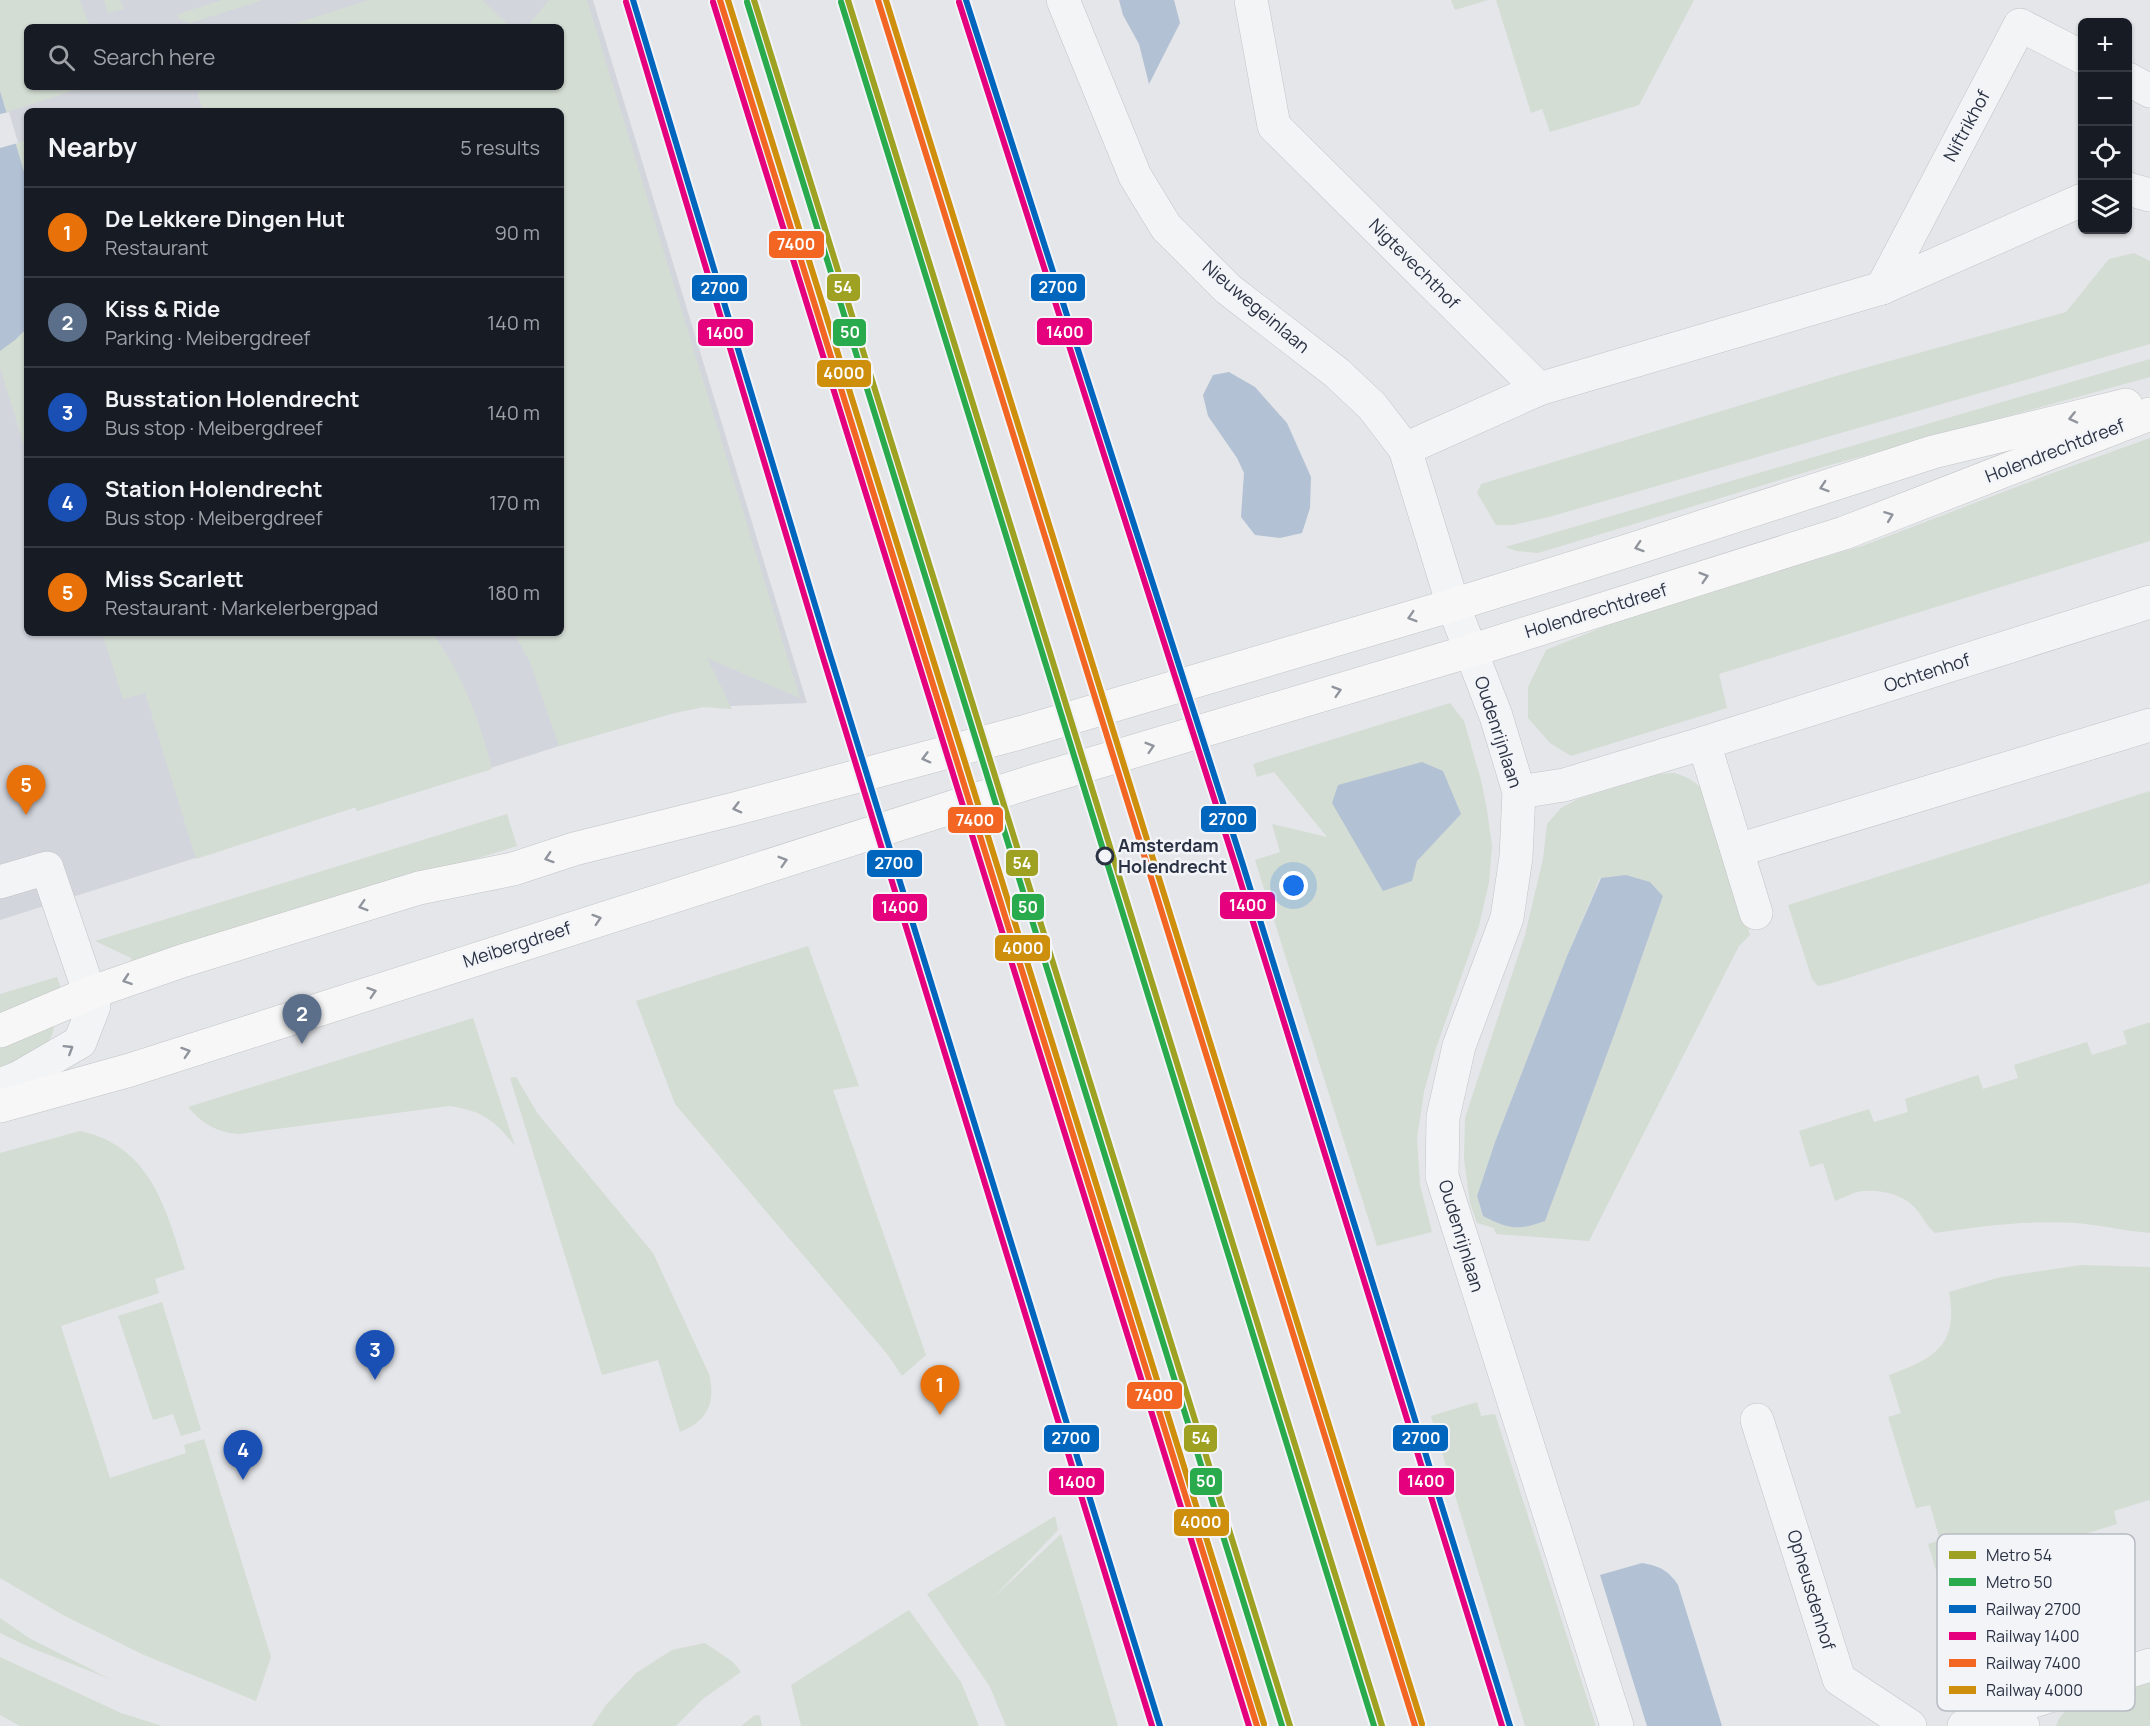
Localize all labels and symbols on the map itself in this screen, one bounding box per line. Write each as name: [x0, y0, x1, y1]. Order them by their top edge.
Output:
street label: Niftrikhof: [1937, 85, 1995, 165]
street label: Nigtevechthof: [1364, 213, 1466, 314]
line badge: 7400: [768, 230, 825, 259]
text: 7400: [777, 233, 815, 255]
street label: Nieuwegeinlaan: [1198, 254, 1315, 358]
line badge: 54: [826, 273, 861, 302]
line badge: 2700: [1030, 273, 1086, 302]
line badge: 2700: [691, 274, 748, 302]
text: 54: [833, 276, 853, 298]
text: 2700: [1038, 276, 1078, 298]
text: 2700: [700, 277, 740, 299]
line badge: 1400: [1036, 317, 1093, 346]
line badge: 1400: [697, 318, 754, 347]
line badge: 50: [832, 318, 867, 347]
text: 50: [840, 321, 860, 343]
text: 1400: [1046, 321, 1084, 343]
text: 1400: [706, 322, 744, 344]
line badge: 4000: [816, 359, 872, 388]
text: 4000: [823, 362, 865, 384]
one-way arrow: [2068, 411, 2078, 424]
street label: Holendrechtdreef: [1982, 412, 2128, 488]
one-way arrow: [1819, 480, 1830, 492]
one-way arrow: [1882, 511, 1893, 523]
one-way arrow: [1634, 540, 1645, 552]
one-way arrow: [1698, 572, 1709, 585]
street label: Holendrechtdreef: [1522, 577, 1670, 643]
one-way arrow: [1407, 610, 1418, 622]
street label: Ochtenhof: [1881, 647, 1973, 697]
street label: Oudenrijnlaan: [1470, 673, 1528, 791]
one-way arrow: [1331, 686, 1342, 698]
one-way arrow: [1144, 742, 1155, 754]
one-way arrow: [921, 750, 931, 763]
pin: 5: [6, 766, 46, 815]
one-way arrow: [733, 801, 743, 814]
line badge: 2700: [1200, 805, 1257, 833]
line badge: 7400: [947, 806, 1004, 834]
text: 2700: [1208, 808, 1248, 830]
text: 7400: [956, 809, 994, 831]
place label: Amsterdam Holendrecht: [1118, 833, 1227, 878]
marker: Amsterdam Holendrecht: [1096, 847, 1114, 865]
line badge: 2700: [866, 849, 923, 878]
line badge: 54: [1005, 849, 1039, 877]
one-way arrow: [544, 850, 555, 863]
text: 2700: [874, 852, 914, 874]
text: 54: [1012, 852, 1032, 874]
one-way arrow: [777, 855, 788, 868]
your location: [1279, 871, 1308, 900]
line badge: 1400: [1219, 891, 1276, 920]
line badge: 1400: [872, 893, 928, 922]
line badge: 50: [1011, 893, 1045, 921]
text: 1400: [1229, 894, 1267, 916]
text: 1400: [881, 896, 919, 918]
text: 50: [1018, 896, 1038, 918]
one-way arrow: [358, 898, 369, 911]
one-way arrow: [591, 914, 602, 927]
street label: Meibergdreef: [460, 915, 574, 973]
line badge: 4000: [994, 934, 1051, 962]
text: 4000: [1002, 937, 1044, 959]
one-way arrow: [122, 972, 133, 985]
one-way arrow: [366, 987, 377, 999]
pin: 2: [282, 994, 322, 1044]
one-way arrow: [63, 1045, 73, 1057]
one-way arrow: [180, 1047, 191, 1059]
street label: Oudenrijnlaan: [1434, 1177, 1490, 1295]
pin: 3: [356, 1330, 394, 1380]
pin: 1: [920, 1366, 960, 1415]
line badge: 7400: [1126, 1381, 1183, 1410]
text: 7400: [1135, 1384, 1173, 1406]
line badge: 2700: [1043, 1424, 1100, 1453]
line badge: 54: [1183, 1424, 1218, 1453]
line badge: 2700: [1392, 1424, 1449, 1452]
text: 2700: [1051, 1427, 1091, 1449]
text: 54: [1191, 1427, 1211, 1449]
text: 2700: [1401, 1427, 1441, 1449]
pin: 4: [224, 1430, 262, 1480]
line badge: 1400: [1048, 1467, 1105, 1496]
line badge: 50: [1189, 1467, 1223, 1496]
line badge: 1400: [1398, 1467, 1455, 1496]
text: 50: [1196, 1470, 1216, 1492]
text: 1400: [1407, 1470, 1445, 1492]
text: 1400: [1058, 1471, 1096, 1493]
line badge: 4000: [1173, 1508, 1230, 1537]
text: 4000: [1180, 1511, 1222, 1533]
street label: Opheusdenhof: [1782, 1527, 1842, 1653]
legend: [1937, 1534, 2135, 1711]
text: Metro 54: [1986, 1544, 2052, 1566]
text: Metro 50: [1986, 1571, 2052, 1593]
text: Railway 2700: [1986, 1598, 2081, 1620]
text: Railway 1400: [1986, 1625, 2080, 1647]
text: Railway 7400: [1986, 1652, 2081, 1674]
text: Railway 4000: [1986, 1679, 2083, 1701]

